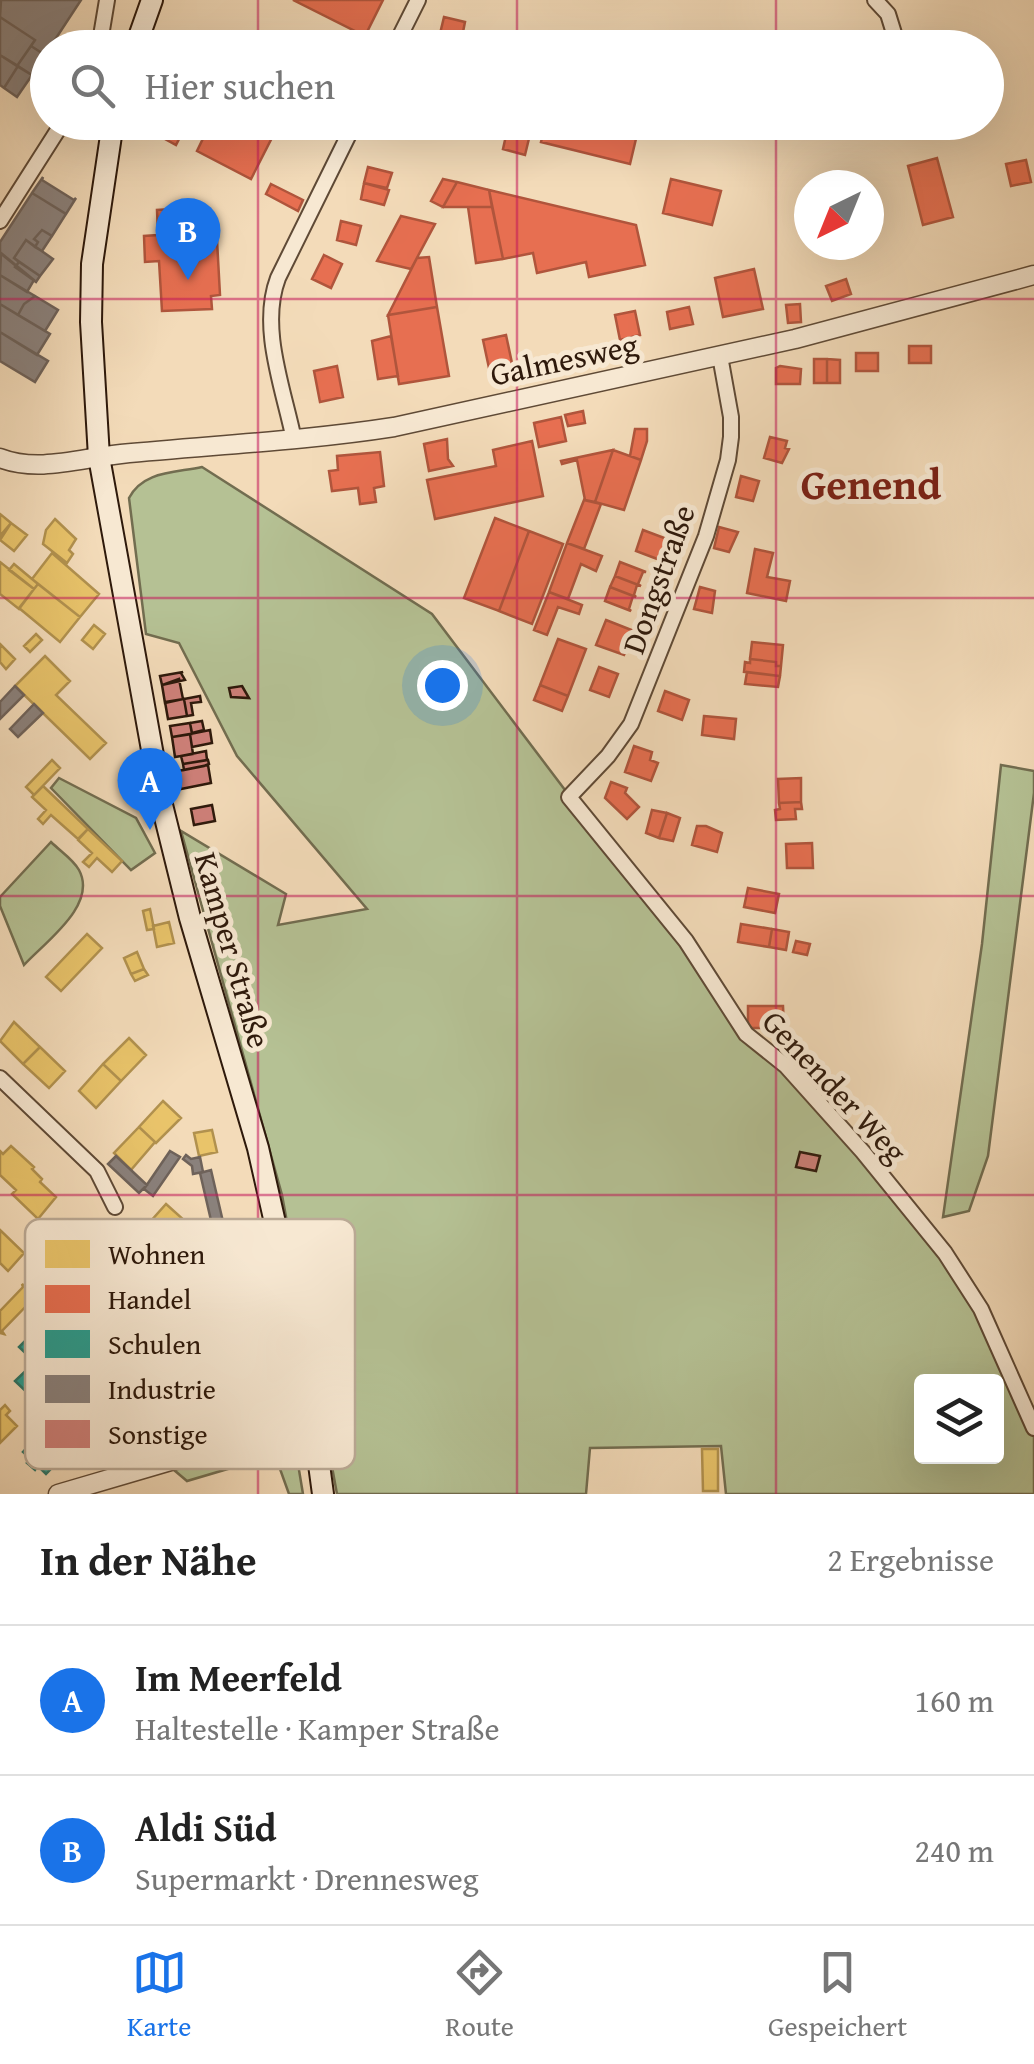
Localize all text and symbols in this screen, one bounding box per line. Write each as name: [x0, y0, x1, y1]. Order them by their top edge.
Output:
search box: [30, 30, 1004, 140]
text: Hier suchen: [145, 57, 335, 113]
icon: search: [65, 58, 120, 113]
north arrow: [794, 170, 884, 260]
pin: B: [156, 198, 220, 280]
street label: Galmesweg: [486, 320, 642, 398]
district label: Genend: [801, 453, 942, 514]
street label: Dongstraße: [609, 498, 707, 660]
your location: [417, 660, 468, 711]
pin: A: [118, 748, 182, 830]
street label: Kamper Straße: [183, 847, 283, 1053]
street label: Genender Weg: [752, 999, 918, 1173]
legend: [25, 1219, 355, 1469]
text: Wohnen: [108, 1233, 206, 1274]
text: Handel: [108, 1278, 192, 1319]
text: Schulen: [108, 1323, 202, 1364]
text: Industrie: [108, 1368, 216, 1409]
map controls: [914, 1374, 1004, 1464]
button: layers: [914, 1374, 1004, 1464]
text: Sonstige: [108, 1413, 208, 1454]
text: In der Nähe: [40, 1529, 257, 1590]
text: 2 Ergebnisse: [827, 1536, 994, 1583]
text: Im Meerfeld: [135, 1649, 342, 1705]
text: A: [62, 1677, 83, 1724]
text: 160 m: [915, 1677, 994, 1724]
text: Haltestelle · Kamper Straße: [135, 1705, 499, 1752]
text: Aldi Süd: [135, 1799, 277, 1855]
text: B: [63, 1827, 82, 1874]
text: 240 m: [915, 1827, 994, 1874]
text: Supermarkt · Drennesweg: [135, 1855, 479, 1902]
tab: Karte: [127, 1945, 191, 2046]
tab: Route: [445, 1945, 514, 2046]
tab: Gespeichert: [768, 1945, 907, 2046]

